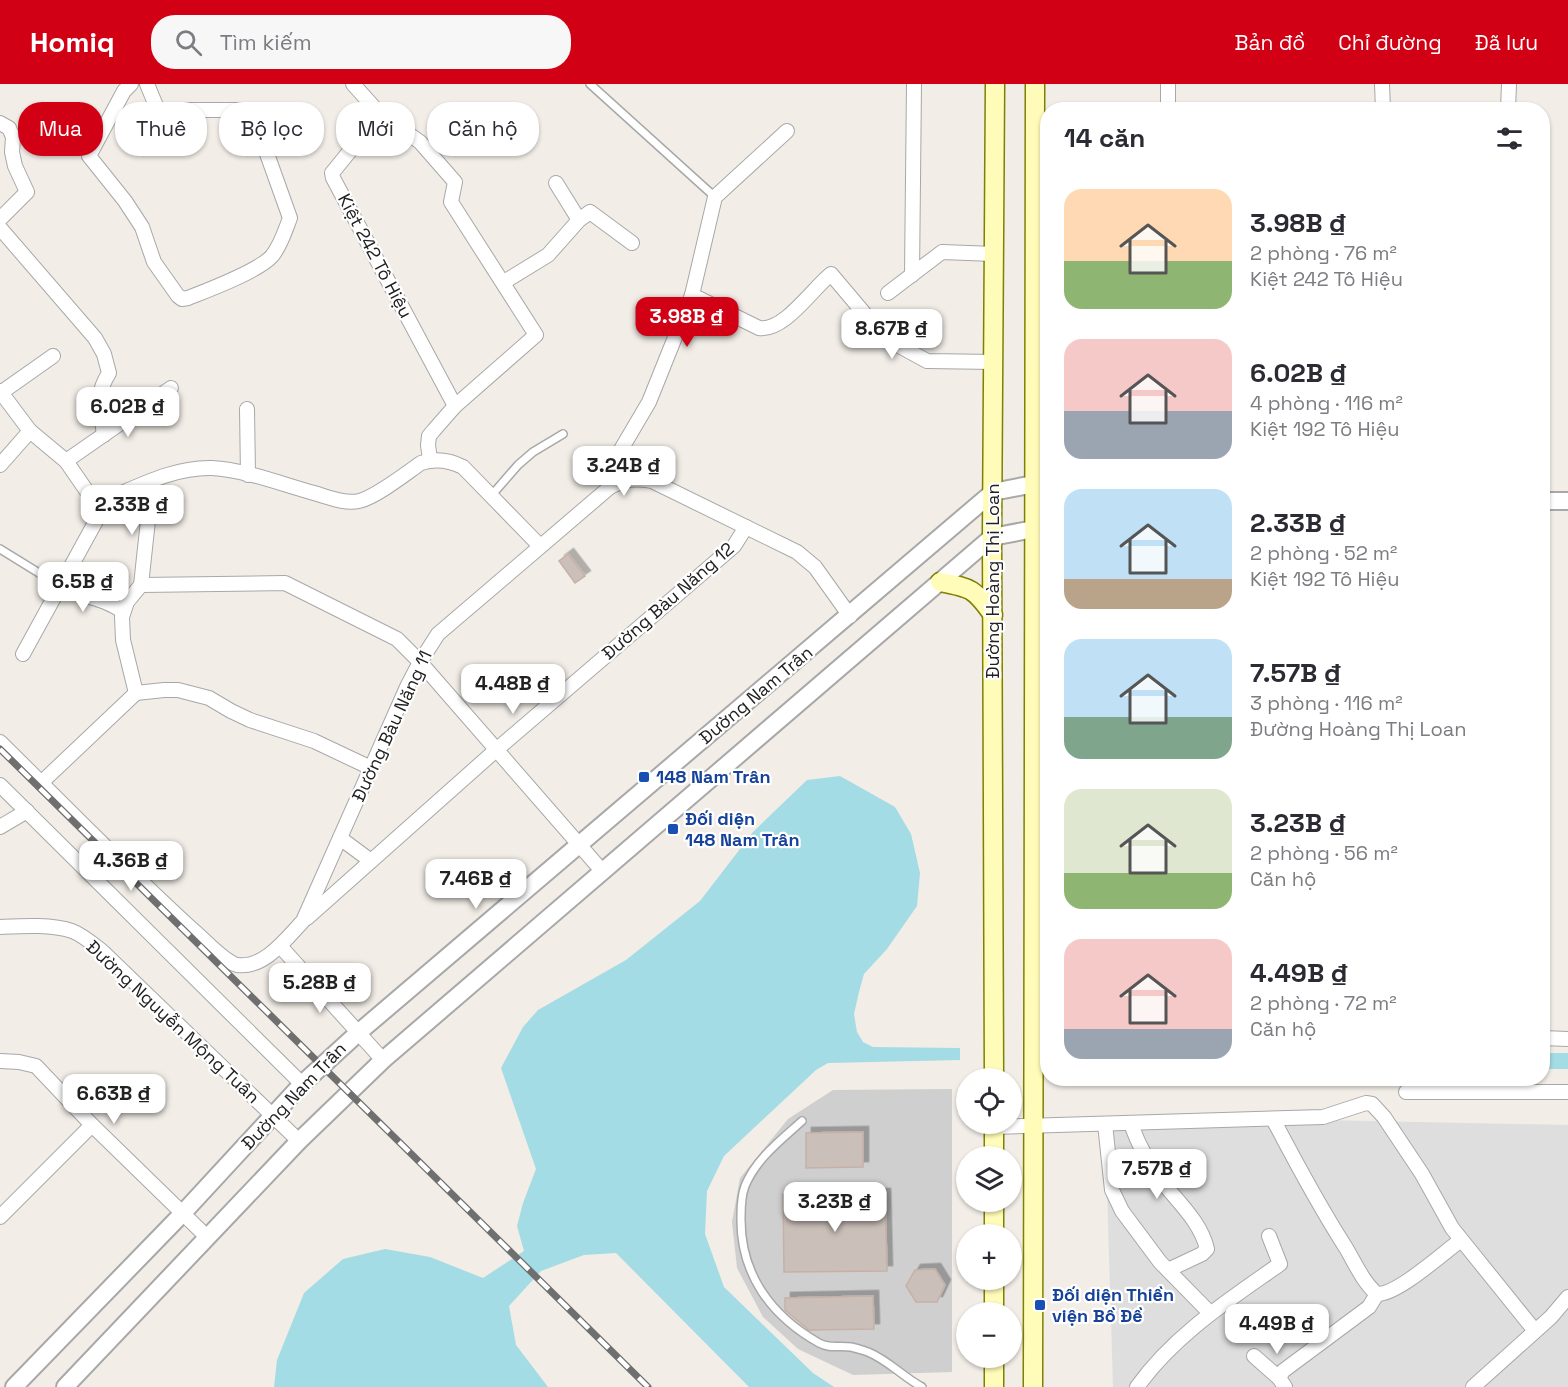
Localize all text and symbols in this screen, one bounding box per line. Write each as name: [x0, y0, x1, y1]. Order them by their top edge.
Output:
search box: [151, 15, 571, 69]
text: Homiq: [30, 24, 115, 60]
icon: search: [172, 26, 205, 59]
text: Tìm kiếm: [220, 28, 312, 56]
text: Bản đồ: [1235, 29, 1305, 56]
text: Chỉ đường: [1338, 29, 1442, 56]
text: Đã lưu: [1475, 29, 1538, 56]
chip: Mua: [18, 102, 103, 156]
chip: Thuê: [115, 102, 207, 156]
chip: Bộ lọc: [219, 102, 324, 156]
chip: Mới: [336, 102, 415, 156]
chip: Căn hộ: [427, 102, 539, 156]
text: 14 căn: [1064, 121, 1145, 155]
icon: filters: [1493, 122, 1526, 155]
street label: Kiệt 242 Tô Hiệu: [333, 190, 418, 322]
text: 3.98B ₫: [1250, 206, 1347, 240]
icon: home: [1112, 213, 1184, 285]
text: 2 phòng · 76 m²: [1250, 240, 1397, 266]
text: Kiệt 242 Tô Hiệu: [1250, 266, 1403, 292]
pin: 3.98B ₫: [632, 297, 742, 348]
text: 3.98B ₫: [650, 303, 724, 329]
pin: 8.67B ₫: [837, 309, 947, 360]
text: 8.67B ₫: [855, 315, 929, 341]
text: 6.02B ₫: [1250, 356, 1348, 390]
icon: home: [1112, 363, 1184, 435]
pin: 6.02B ₫: [73, 387, 183, 438]
text: 4 phòng · 116 m²: [1250, 390, 1403, 416]
text: 6.02B ₫: [90, 393, 166, 419]
text: Kiệt 192 Tô Hiệu: [1250, 416, 1400, 442]
pin: 3.24B ₫: [569, 446, 679, 497]
text: 3.24B ₫: [587, 452, 661, 478]
street label: Đường Hoàng Thị Loan: [981, 484, 1004, 678]
pin: 2.33B ₫: [77, 485, 187, 536]
text: 2.33B ₫: [95, 491, 169, 517]
text: 2.33B ₫: [1250, 506, 1347, 540]
icon: home: [1112, 513, 1184, 585]
street label: Đường Bàu Năng 12: [597, 537, 738, 664]
text: 2 phòng · 52 m²: [1250, 540, 1397, 566]
pin: 6.5B ₫: [34, 562, 132, 613]
text: Kiệt 192 Tô Hiệu: [1250, 566, 1400, 592]
text: 6.5B ₫: [52, 568, 114, 594]
street label: Đường Nam Trân: [694, 641, 817, 749]
street label: Đường Bàu Năng 11: [346, 647, 437, 805]
text: 7.57B ₫: [1250, 656, 1342, 690]
icon: home: [1112, 663, 1184, 735]
pin: 4.48B ₫: [458, 664, 568, 715]
text: 4.48B ₫: [475, 670, 551, 696]
text: 3 phòng · 116 m²: [1250, 690, 1402, 716]
text: Đường Hoàng Thị Loan: [1250, 716, 1467, 742]
place label: 148 Nam Trân: [656, 765, 771, 788]
marker: 148 Nam Trân: [637, 770, 651, 784]
text: 3.23B ₫: [1250, 806, 1347, 840]
place label: Đối diện 148 Nam Trân: [685, 807, 800, 851]
icon: home: [1112, 813, 1184, 885]
marker: Đối diện 148 Nam Trân: [666, 822, 680, 836]
text: 2 phòng · 56 m²: [1250, 840, 1398, 866]
pin: 4.36B ₫: [76, 841, 186, 892]
text: 4.36B ₫: [93, 847, 169, 873]
pin: 7.46B ₫: [421, 859, 531, 910]
text: 7.46B ₫: [439, 865, 513, 891]
text: Căn hộ: [1250, 866, 1316, 892]
street label: Đường Nguyễn Mộng Tuân: [82, 935, 265, 1108]
text: 4.49B ₫: [1250, 956, 1349, 990]
pin: 5.28B ₫: [265, 963, 375, 1014]
icon: home: [1112, 963, 1184, 1035]
text: 5.28B ₫: [283, 969, 357, 995]
text: 2 phòng · 72 m²: [1250, 990, 1397, 1016]
text: Căn hộ: [1250, 1016, 1316, 1042]
street label: Đường Nam Trân: [236, 1037, 351, 1154]
map controls: [956, 1068, 1022, 1368]
button: locate: [956, 1068, 1022, 1134]
pin: 6.63B ₫: [59, 1074, 169, 1125]
text: 6.63B ₫: [76, 1080, 152, 1106]
button: layers: [956, 1146, 1022, 1212]
pin: 7.57B ₫: [1102, 1149, 1212, 1200]
text: 7.57B ₫: [1122, 1155, 1192, 1181]
pin: 3.23B ₫: [780, 1182, 890, 1233]
text: 3.23B ₫: [798, 1188, 872, 1214]
button: +: [956, 1224, 1022, 1290]
place label: Đối diện Thiền viện Bồ Đề: [1052, 1283, 1174, 1327]
marker: Đối diện Thiền viện Bồ Đề: [1033, 1298, 1047, 1312]
button: −: [956, 1302, 1022, 1368]
pin: 4.49B ₫: [1222, 1304, 1332, 1355]
text: 4.49B ₫: [1239, 1310, 1315, 1336]

